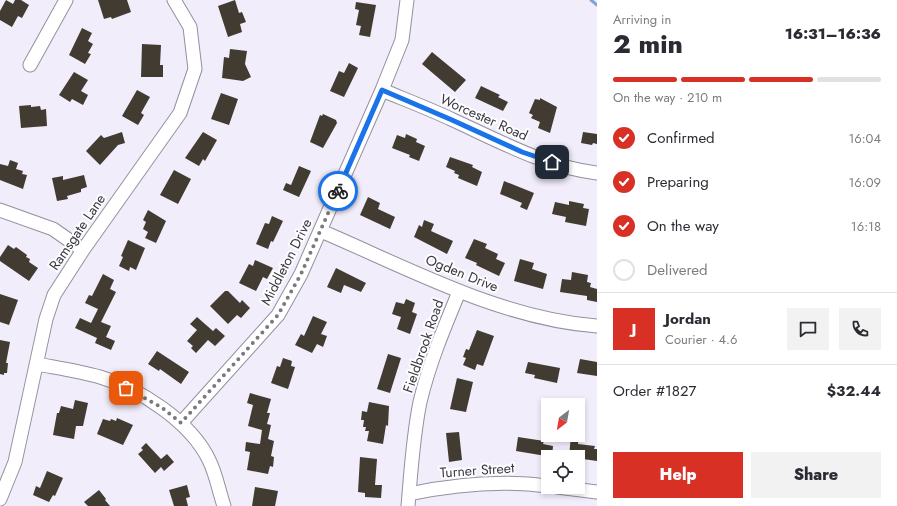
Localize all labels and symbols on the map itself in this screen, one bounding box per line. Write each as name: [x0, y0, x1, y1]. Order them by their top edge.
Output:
street label: Worcester Road: [437, 89, 531, 145]
pin: [535, 145, 569, 179]
courier: [318, 171, 358, 211]
street label: Ramsgate Lane: [44, 190, 110, 274]
street label: Middleton Drive: [256, 215, 316, 309]
street label: Ogden Drive: [423, 249, 501, 297]
street label: Fieldbrook Road: [398, 297, 448, 395]
pin: [109, 371, 143, 405]
north arrow: [541, 398, 585, 442]
street label: Turner Street: [439, 457, 515, 483]

